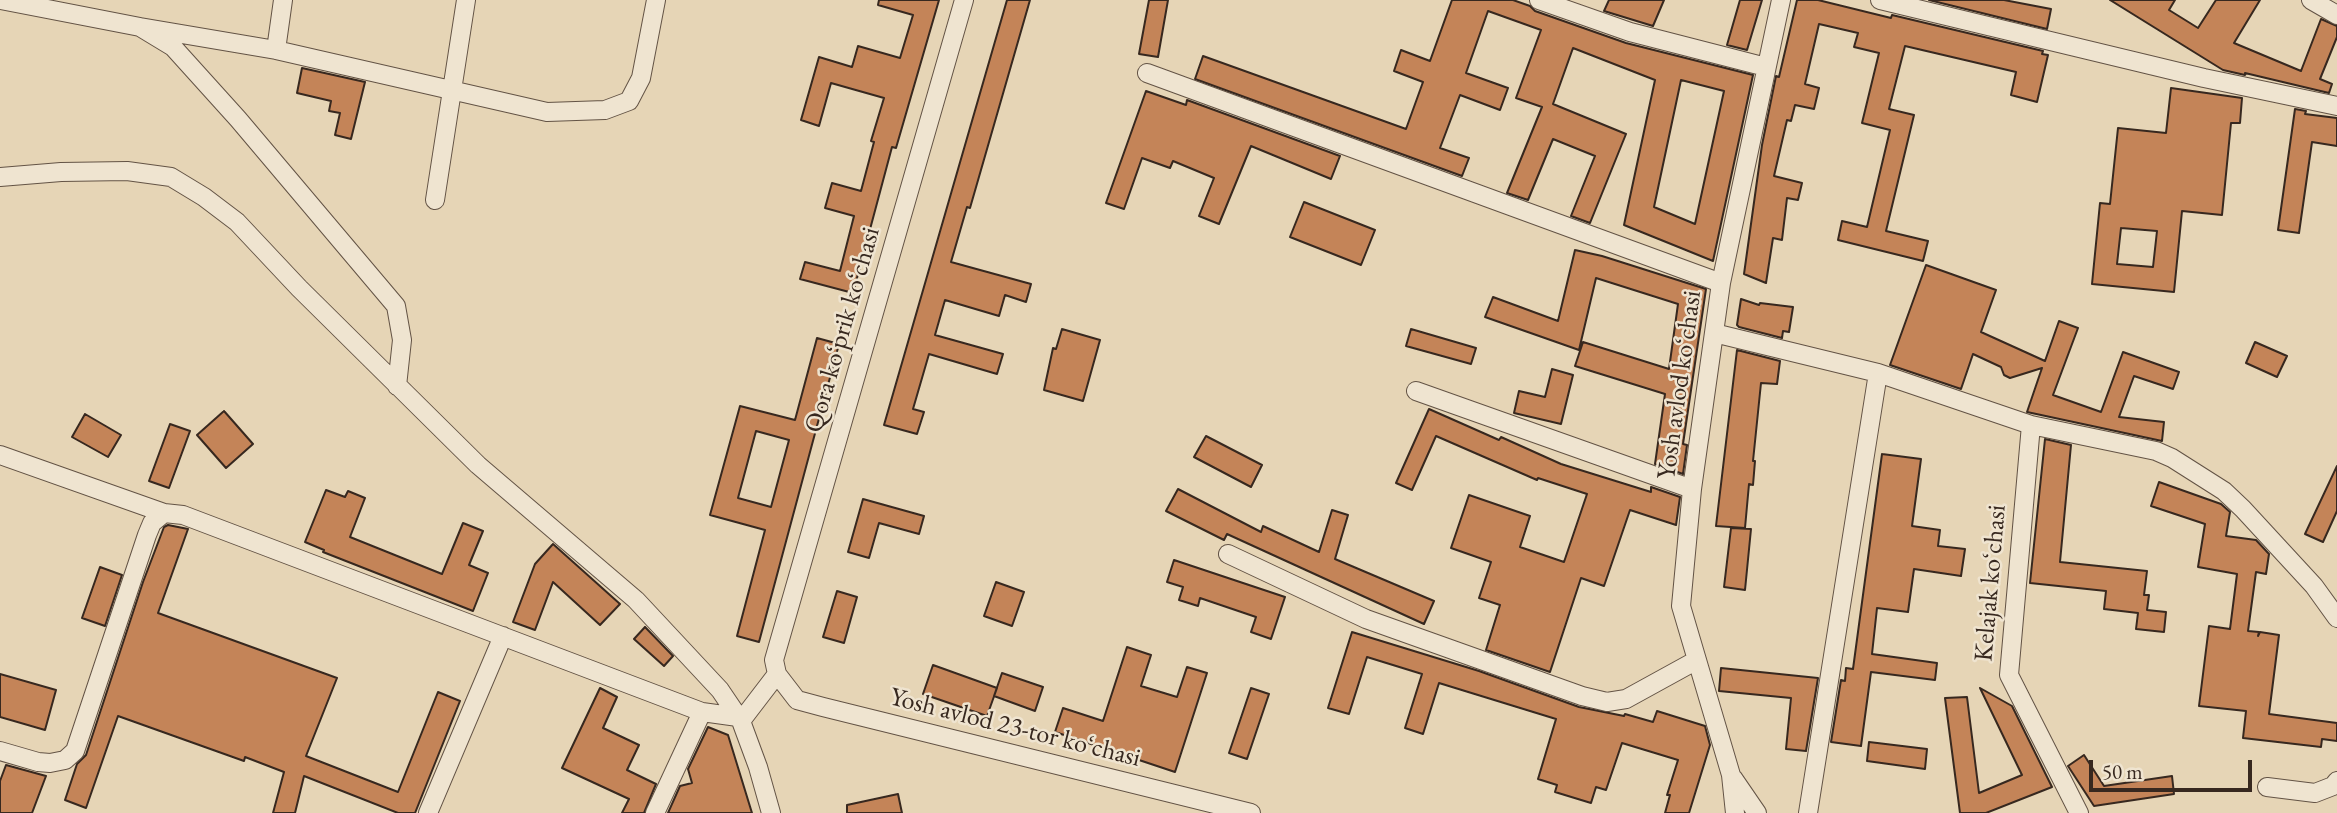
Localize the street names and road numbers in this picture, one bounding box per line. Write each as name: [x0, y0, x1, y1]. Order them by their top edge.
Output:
street label: Qora koʻprik koʻchasi: [799, 224, 887, 436]
street label: Yosh avlod koʻchasi: [1651, 289, 1709, 481]
street label: Kelajak koʻchasi: [1969, 503, 2013, 663]
street label: Yosh avlod 23-tor koʻchasi: [886, 682, 1144, 774]

